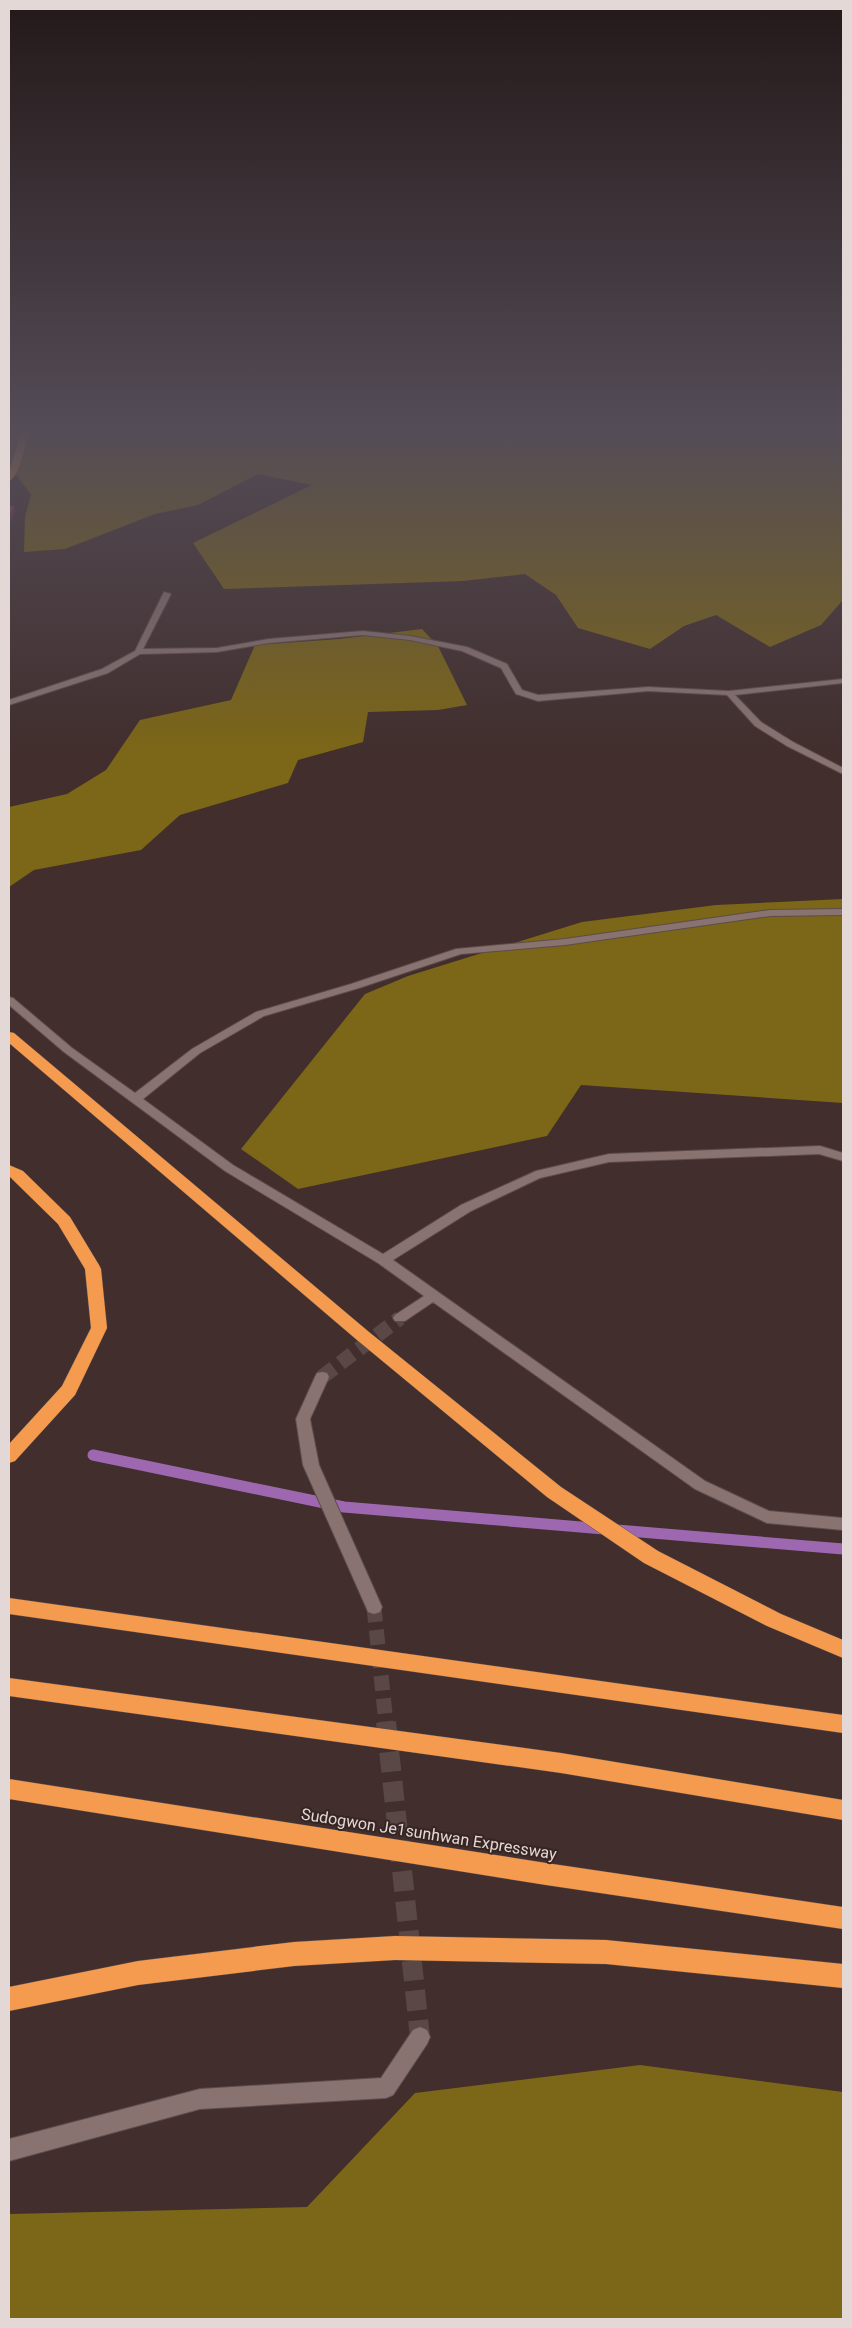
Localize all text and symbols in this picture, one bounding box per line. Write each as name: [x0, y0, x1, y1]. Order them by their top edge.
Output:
street label: Sudogwon Je1sunhwan Expressway: [300, 1804, 559, 1864]

